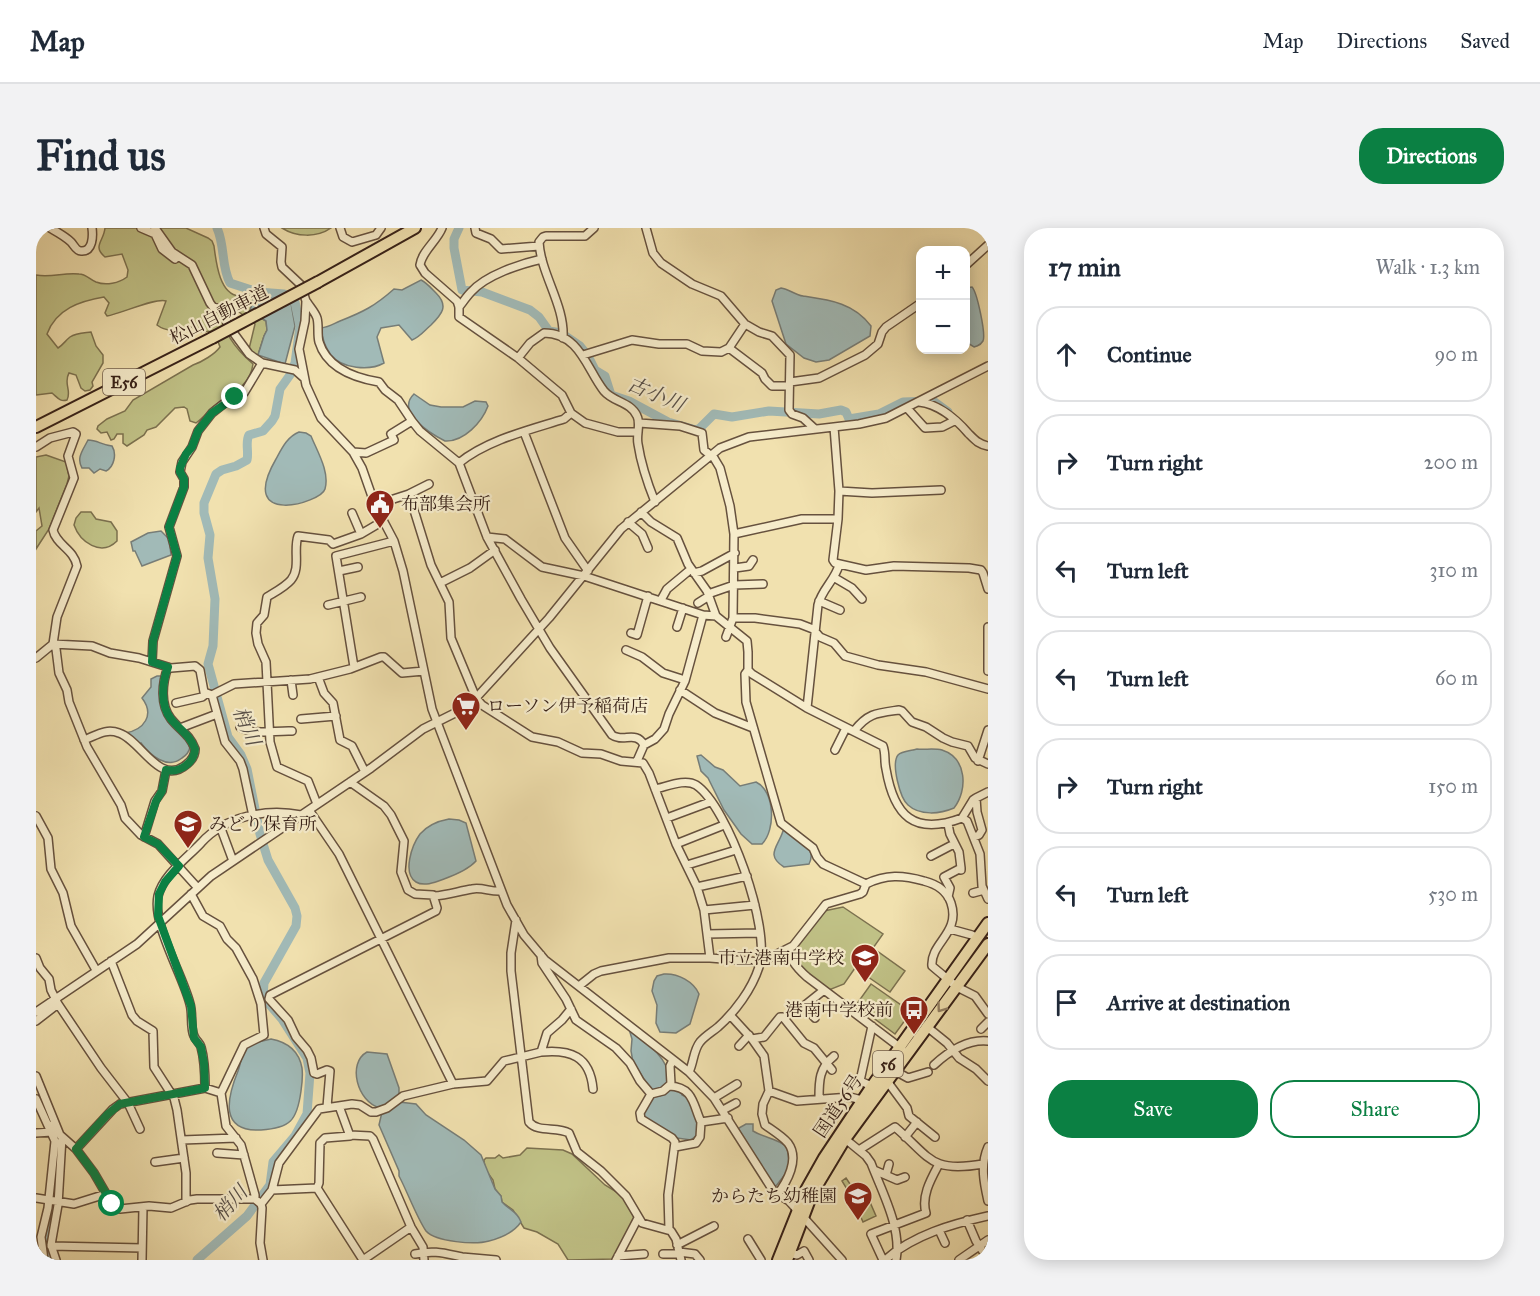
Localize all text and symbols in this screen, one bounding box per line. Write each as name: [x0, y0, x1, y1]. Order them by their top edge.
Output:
text: Map: [30, 24, 85, 59]
text: Map: [1263, 28, 1304, 54]
text: Directions: [1337, 28, 1427, 54]
text: Saved: [1460, 28, 1510, 54]
button: Directions: [1359, 128, 1504, 184]
text: Find us: [36, 130, 166, 182]
map controls: [916, 246, 970, 354]
button: +: [916, 246, 970, 300]
text: 17 min: [1048, 251, 1121, 283]
text: Walk · 1.3 km: [1375, 255, 1480, 279]
street label: 松山自動車道: [166, 281, 272, 349]
button: −: [916, 300, 970, 354]
icon: ahead: [1050, 338, 1083, 371]
text: Continue: [1107, 341, 1192, 368]
text: 90 m: [1435, 342, 1478, 366]
road number: E56: [103, 369, 145, 395]
water label: 古小川: [624, 371, 690, 418]
route end: [221, 383, 247, 409]
icon: right: [1050, 446, 1083, 479]
text: Turn right: [1107, 449, 1203, 476]
text: 200 m: [1424, 450, 1478, 474]
public building icon: 布部集会所: [364, 488, 396, 530]
place label: 布部集会所: [401, 493, 491, 515]
icon: left: [1050, 554, 1083, 587]
text: Turn left: [1107, 557, 1189, 584]
text: 310 m: [1429, 558, 1478, 582]
icon: left: [1050, 662, 1083, 695]
text: Turn left: [1107, 665, 1189, 692]
text: 60 m: [1435, 666, 1478, 690]
supermarket icon: ローソン伊予稲荷店: [450, 690, 482, 732]
place label: ローソン伊予稲荷店: [487, 695, 648, 717]
water label: 梢川: [228, 703, 267, 751]
icon: right: [1050, 770, 1083, 803]
text: Turn right: [1107, 773, 1203, 800]
text: 150 m: [1428, 774, 1478, 798]
school or university icon: みどり保育所: [172, 808, 204, 850]
place label: みどり保育所: [209, 813, 317, 835]
icon: left: [1050, 878, 1083, 911]
text: Turn left: [1107, 881, 1189, 908]
text: 530 m: [1428, 882, 1478, 906]
school or university icon: 市立港南中学校: [849, 942, 881, 984]
place label: 市立港南中学校: [718, 947, 844, 969]
icon: arrive: [1050, 986, 1083, 1019]
text: Arrive at destination: [1107, 989, 1290, 1016]
bus stop icon: 港南中学校前: [898, 994, 930, 1036]
place label: 港南中学校前: [785, 999, 893, 1021]
one-way arrow: [938, 1002, 949, 1013]
road number: 56: [873, 1051, 903, 1077]
street label: 国道56号: [809, 1070, 867, 1142]
button: Save: [1048, 1080, 1258, 1138]
button: Share: [1270, 1080, 1480, 1138]
water label: 梢川: [208, 1179, 254, 1226]
school or university icon: からたち幼稚園: [842, 1180, 874, 1222]
place label: からたち幼稚園: [711, 1185, 837, 1207]
route start: [98, 1190, 124, 1216]

